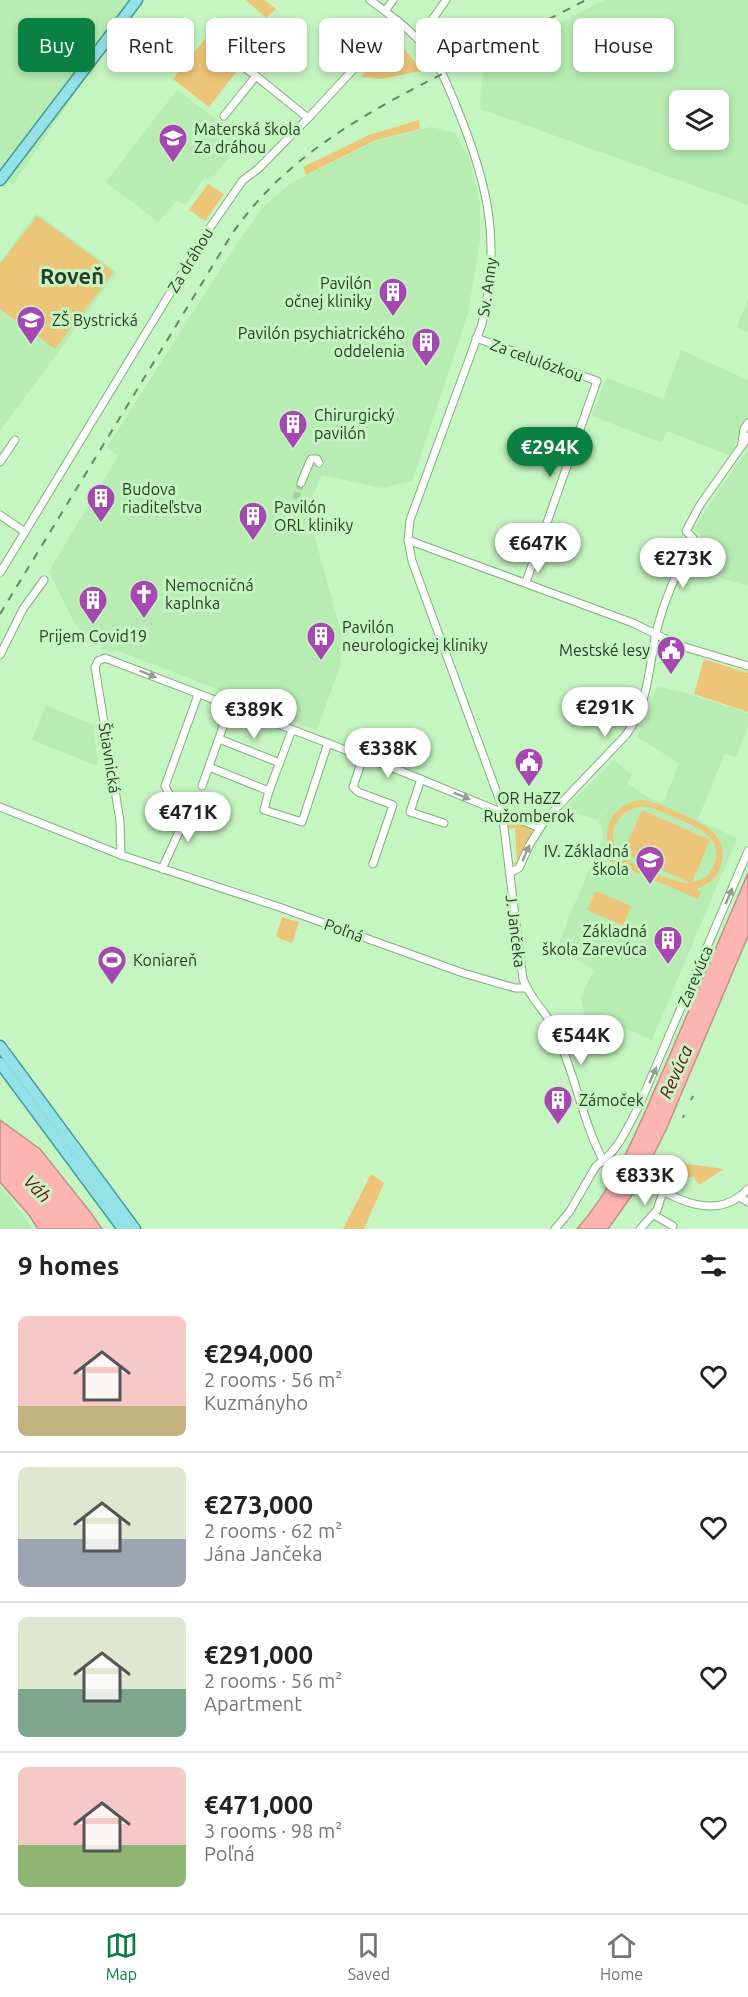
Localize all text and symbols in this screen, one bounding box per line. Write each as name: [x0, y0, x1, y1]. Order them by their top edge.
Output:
chip: Buy: [18, 18, 95, 72]
chip: Rent: [107, 18, 194, 72]
chip: Filters: [206, 18, 307, 72]
chip: New: [319, 18, 404, 72]
chip: Apartment: [416, 18, 561, 72]
chip: House: [573, 18, 674, 72]
map controls: [669, 90, 729, 150]
button: layers: [669, 90, 729, 150]
place label: Materská škola Za dráhou: [194, 120, 301, 156]
school or university icon: Materská škola Za dráhou: [157, 122, 189, 164]
street label: Za dráhou: [164, 224, 216, 296]
street label: Sv. Anny: [474, 256, 500, 318]
district label: Roveň: [40, 263, 104, 288]
place label: Pavilón očnej kliniky: [285, 274, 372, 310]
building icon: Pavilón očnej kliniky: [377, 276, 409, 318]
school or university icon: ZŠ Bystrická: [15, 304, 47, 346]
place label: ZŠ Bystrická: [52, 310, 138, 329]
place label: Pavilón psychiatrického oddelenia: [238, 324, 405, 360]
building icon: Pavilón psychiatrického oddelenia: [410, 326, 442, 368]
street label: Za celulózkou: [488, 335, 586, 385]
place label: Chirurgický pavilón: [314, 406, 395, 442]
building icon: Chirurgický pavilón: [277, 408, 309, 450]
pin: €294K: [508, 427, 592, 478]
text: €294K: [521, 435, 579, 458]
place label: Budova riaditeľstva: [122, 480, 202, 516]
building icon: Budova riaditeľstva: [85, 482, 117, 524]
place label: Pavilón ORL kliniky: [274, 498, 354, 534]
building icon: Pavilón ORL kliniky: [237, 500, 269, 542]
pin: €647K: [496, 523, 580, 574]
text: €647K: [509, 531, 567, 554]
pin: €273K: [641, 538, 725, 589]
text: €273K: [654, 546, 712, 569]
place label: Nemocničná kaplnka: [165, 576, 254, 612]
church icon: Nemocničná kaplnka: [128, 578, 160, 620]
building icon: Prijem Covid19: [77, 584, 109, 626]
place label: Pavilón neurologickej kliniky: [342, 618, 488, 654]
building icon: Pavilón neurologickej kliniky: [305, 620, 337, 662]
place label: Prijem Covid19: [39, 627, 147, 645]
public building icon: Mestské lesy: [655, 634, 687, 676]
place label: Mestské lesy: [559, 641, 650, 659]
one-way arrow: [139, 670, 157, 679]
pin: €291K: [563, 687, 647, 738]
pin: €389K: [212, 689, 296, 740]
text: €291K: [576, 695, 634, 718]
text: €389K: [225, 697, 283, 720]
street label: Štiavnická: [96, 721, 125, 795]
pin: €338K: [346, 728, 430, 779]
text: €338K: [359, 736, 417, 759]
public building icon: OR HaZZ Ružomberok: [513, 746, 545, 788]
place label: OR HaZZ Ružomberok: [483, 789, 575, 825]
one-way arrow: [453, 791, 471, 801]
pin: €471K: [146, 792, 230, 843]
text: €471K: [159, 800, 217, 823]
place label: IV. Základná škola: [544, 842, 629, 878]
one-way arrow: [522, 844, 531, 861]
school or university icon: IV. Základná škola: [634, 844, 666, 886]
one-way arrow: [724, 886, 734, 904]
street label: J. Jančeka: [503, 894, 529, 968]
street label: Poľná: [322, 915, 366, 945]
place label: Základná škola Zarevúca: [542, 922, 647, 958]
building icon: Základná škola Zarevúca: [652, 924, 684, 966]
street label: Zarevúca: [674, 943, 716, 1009]
sports icon: Koniareň: [96, 944, 128, 986]
place label: Koniareň: [133, 951, 197, 969]
pin: €544K: [539, 1015, 623, 1066]
text: €544K: [552, 1023, 610, 1046]
water label: Revúca: [655, 1042, 696, 1101]
one-way arrow: [648, 1066, 657, 1083]
building icon: Zámoček: [542, 1084, 574, 1126]
place label: Zámoček: [579, 1091, 644, 1109]
pin: €833K: [603, 1155, 687, 1206]
text: €833K: [616, 1163, 674, 1186]
water label: Váh: [20, 1171, 55, 1206]
icon: filters: [697, 1249, 730, 1282]
text: 9 homes: [18, 1251, 119, 1280]
text: €294,000: [204, 1339, 313, 1368]
icon: home: [66, 1340, 138, 1412]
icon: heart: [697, 1360, 730, 1393]
text: 2 rooms · 56 m²: [204, 1368, 342, 1391]
text: Kuzmányho: [204, 1391, 308, 1414]
text: €273,000: [204, 1490, 313, 1519]
icon: home: [66, 1491, 138, 1563]
icon: heart: [697, 1511, 730, 1544]
text: 2 rooms · 62 m²: [204, 1519, 342, 1542]
text: Jána Jančeka: [204, 1542, 323, 1565]
text: €291,000: [204, 1640, 313, 1669]
icon: home: [66, 1641, 138, 1713]
icon: heart: [697, 1661, 730, 1694]
text: 2 rooms · 56 m²: [204, 1669, 342, 1692]
text: Apartment: [204, 1692, 302, 1715]
text: €471,000: [204, 1790, 313, 1819]
icon: home: [66, 1791, 138, 1863]
icon: heart: [697, 1811, 730, 1844]
text: 3 rooms · 98 m²: [204, 1819, 342, 1842]
text: Poľná: [204, 1842, 255, 1865]
tab: Map: [105, 1929, 138, 1983]
tab: Saved: [348, 1929, 390, 1983]
tab: Home: [600, 1929, 643, 1983]

